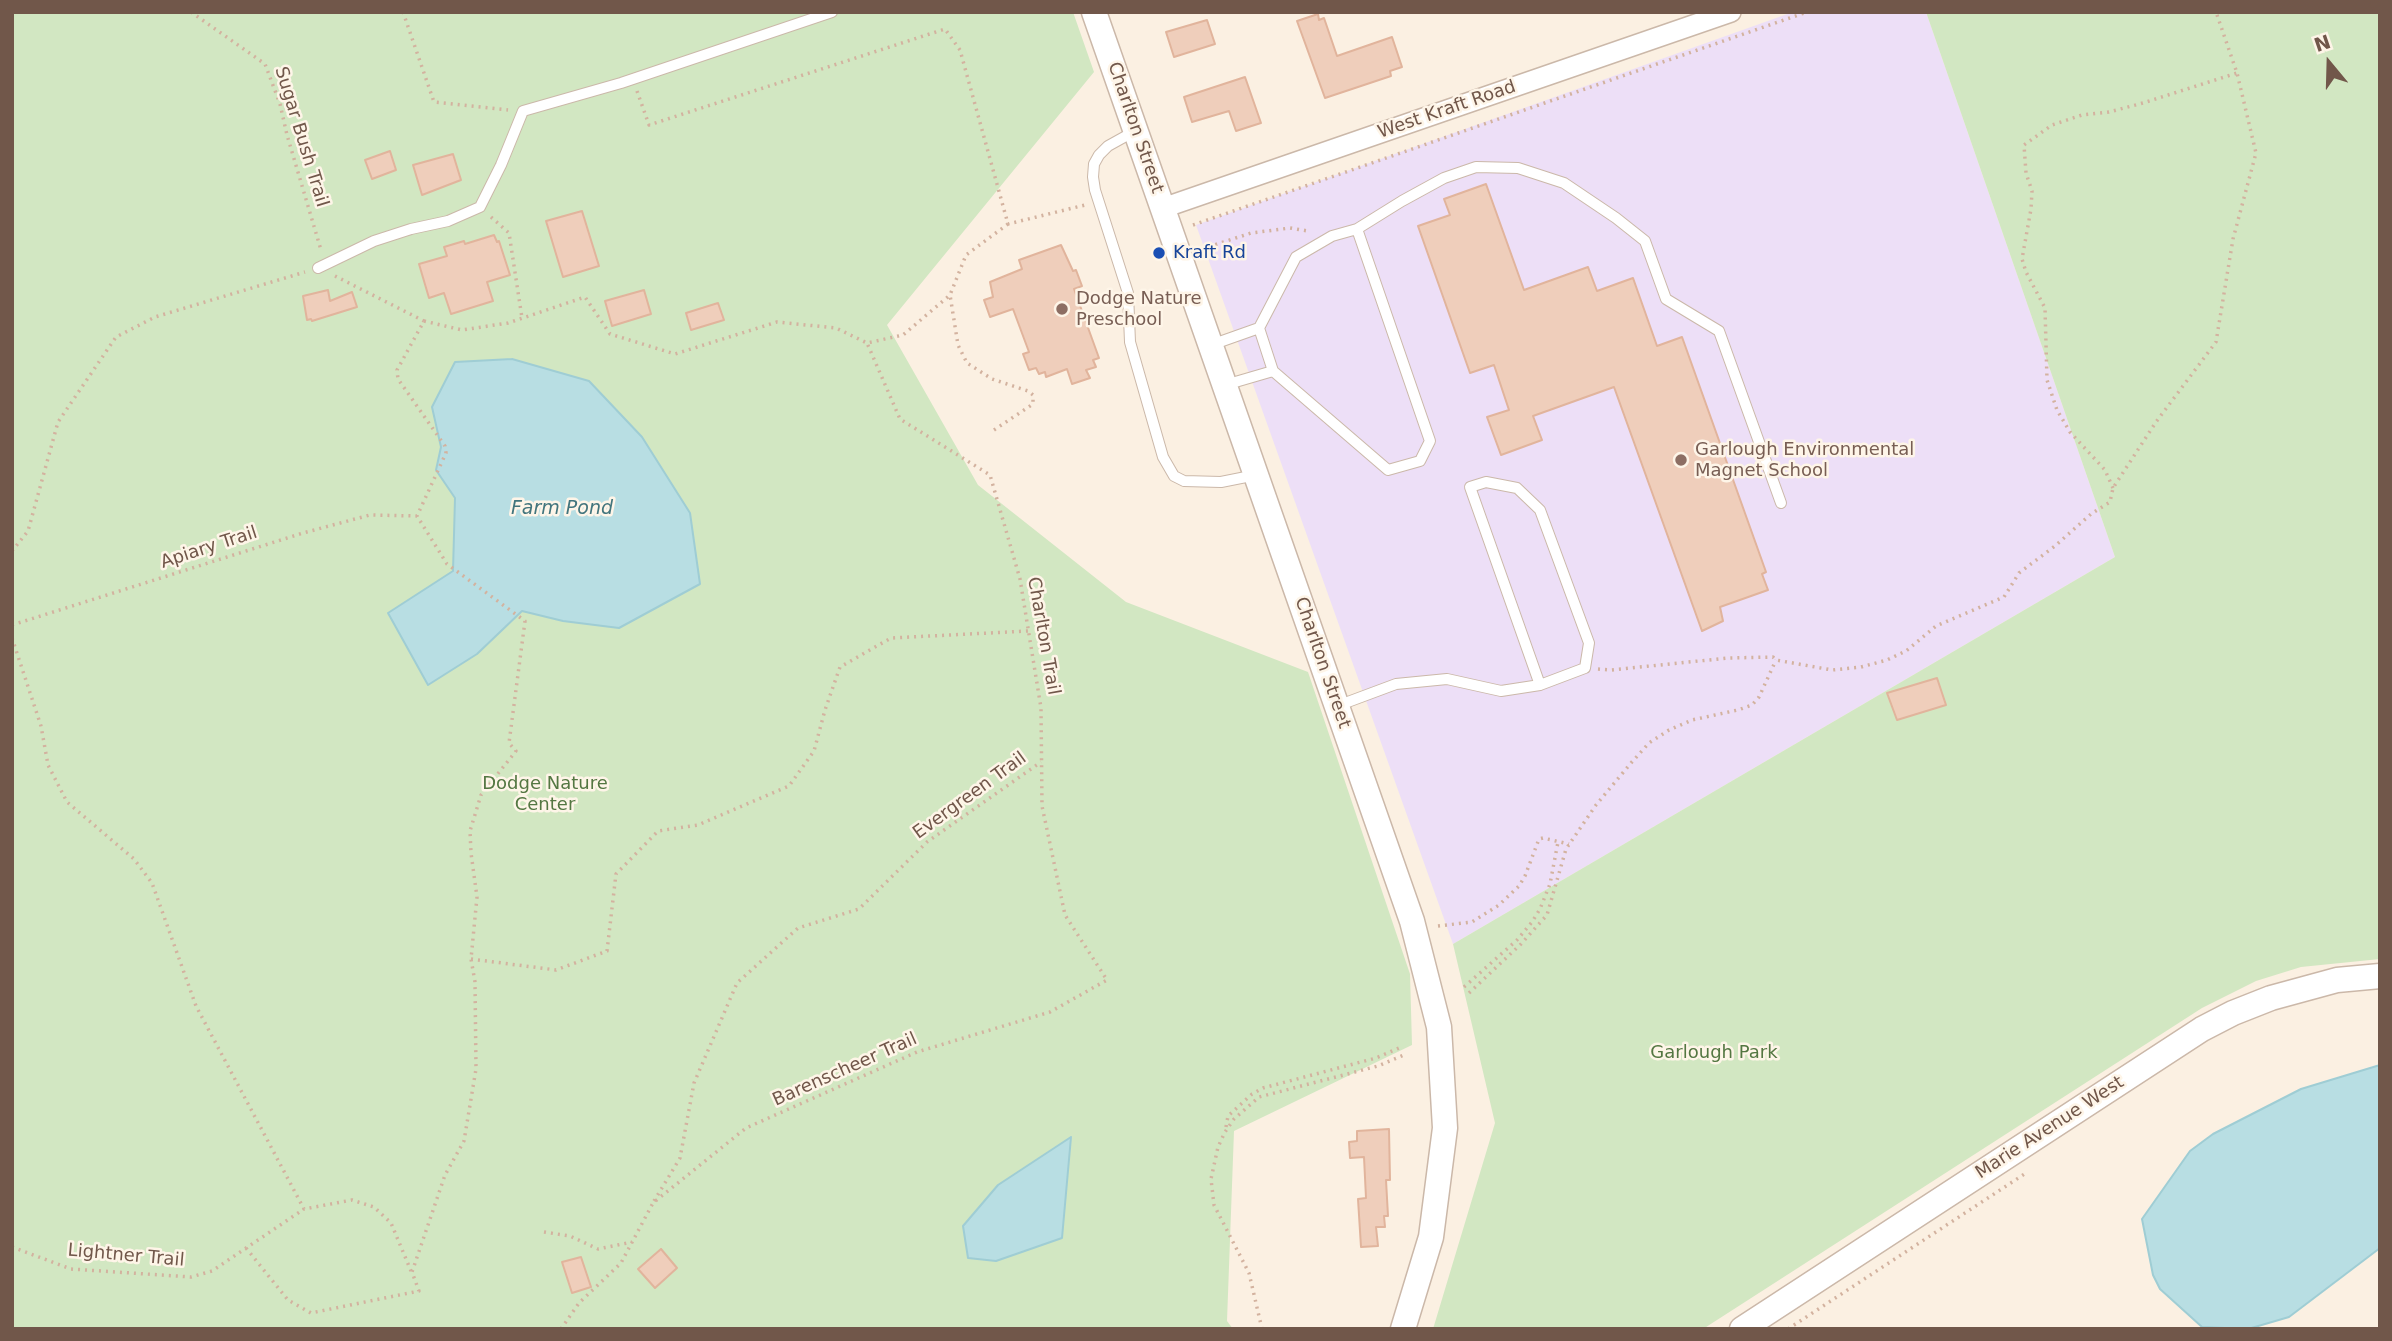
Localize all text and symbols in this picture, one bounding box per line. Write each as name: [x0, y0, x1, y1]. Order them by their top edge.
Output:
north arrow: [2294, 28, 2364, 98]
text: N: [2311, 30, 2333, 56]
street label: Charlton Street: [1102, 60, 1168, 196]
street label: Sugar Bush Trail: [269, 64, 333, 210]
street label: West Kraft Road: [1375, 76, 1519, 144]
place label: Kraft Rd: [1173, 242, 1246, 264]
marker: Kraft Rd: [1151, 245, 1167, 261]
place label: Dodge Nature Preschool: [1076, 288, 1202, 330]
marker: Dodge Nature Preschool: [1054, 301, 1070, 317]
place label: Garlough Environmental Magnet School: [1695, 439, 1914, 482]
marker: Garlough Environmental Magnet School: [1673, 452, 1689, 468]
water label: Farm Pond: [511, 498, 613, 520]
street label: Apiary Trail: [158, 522, 260, 574]
street label: Charlton Trail: [1022, 575, 1064, 697]
street label: Charlton Street: [1289, 595, 1355, 731]
street label: Evergreen Trail: [909, 748, 1031, 844]
park label: Dodge Nature Center: [482, 773, 608, 816]
street label: Barenscheer Trail: [770, 1028, 920, 1112]
park label: Garlough Park: [1650, 1042, 1778, 1064]
street label: Marie Avenue West: [1972, 1072, 2128, 1184]
street label: Lightner Trail: [67, 1240, 185, 1272]

